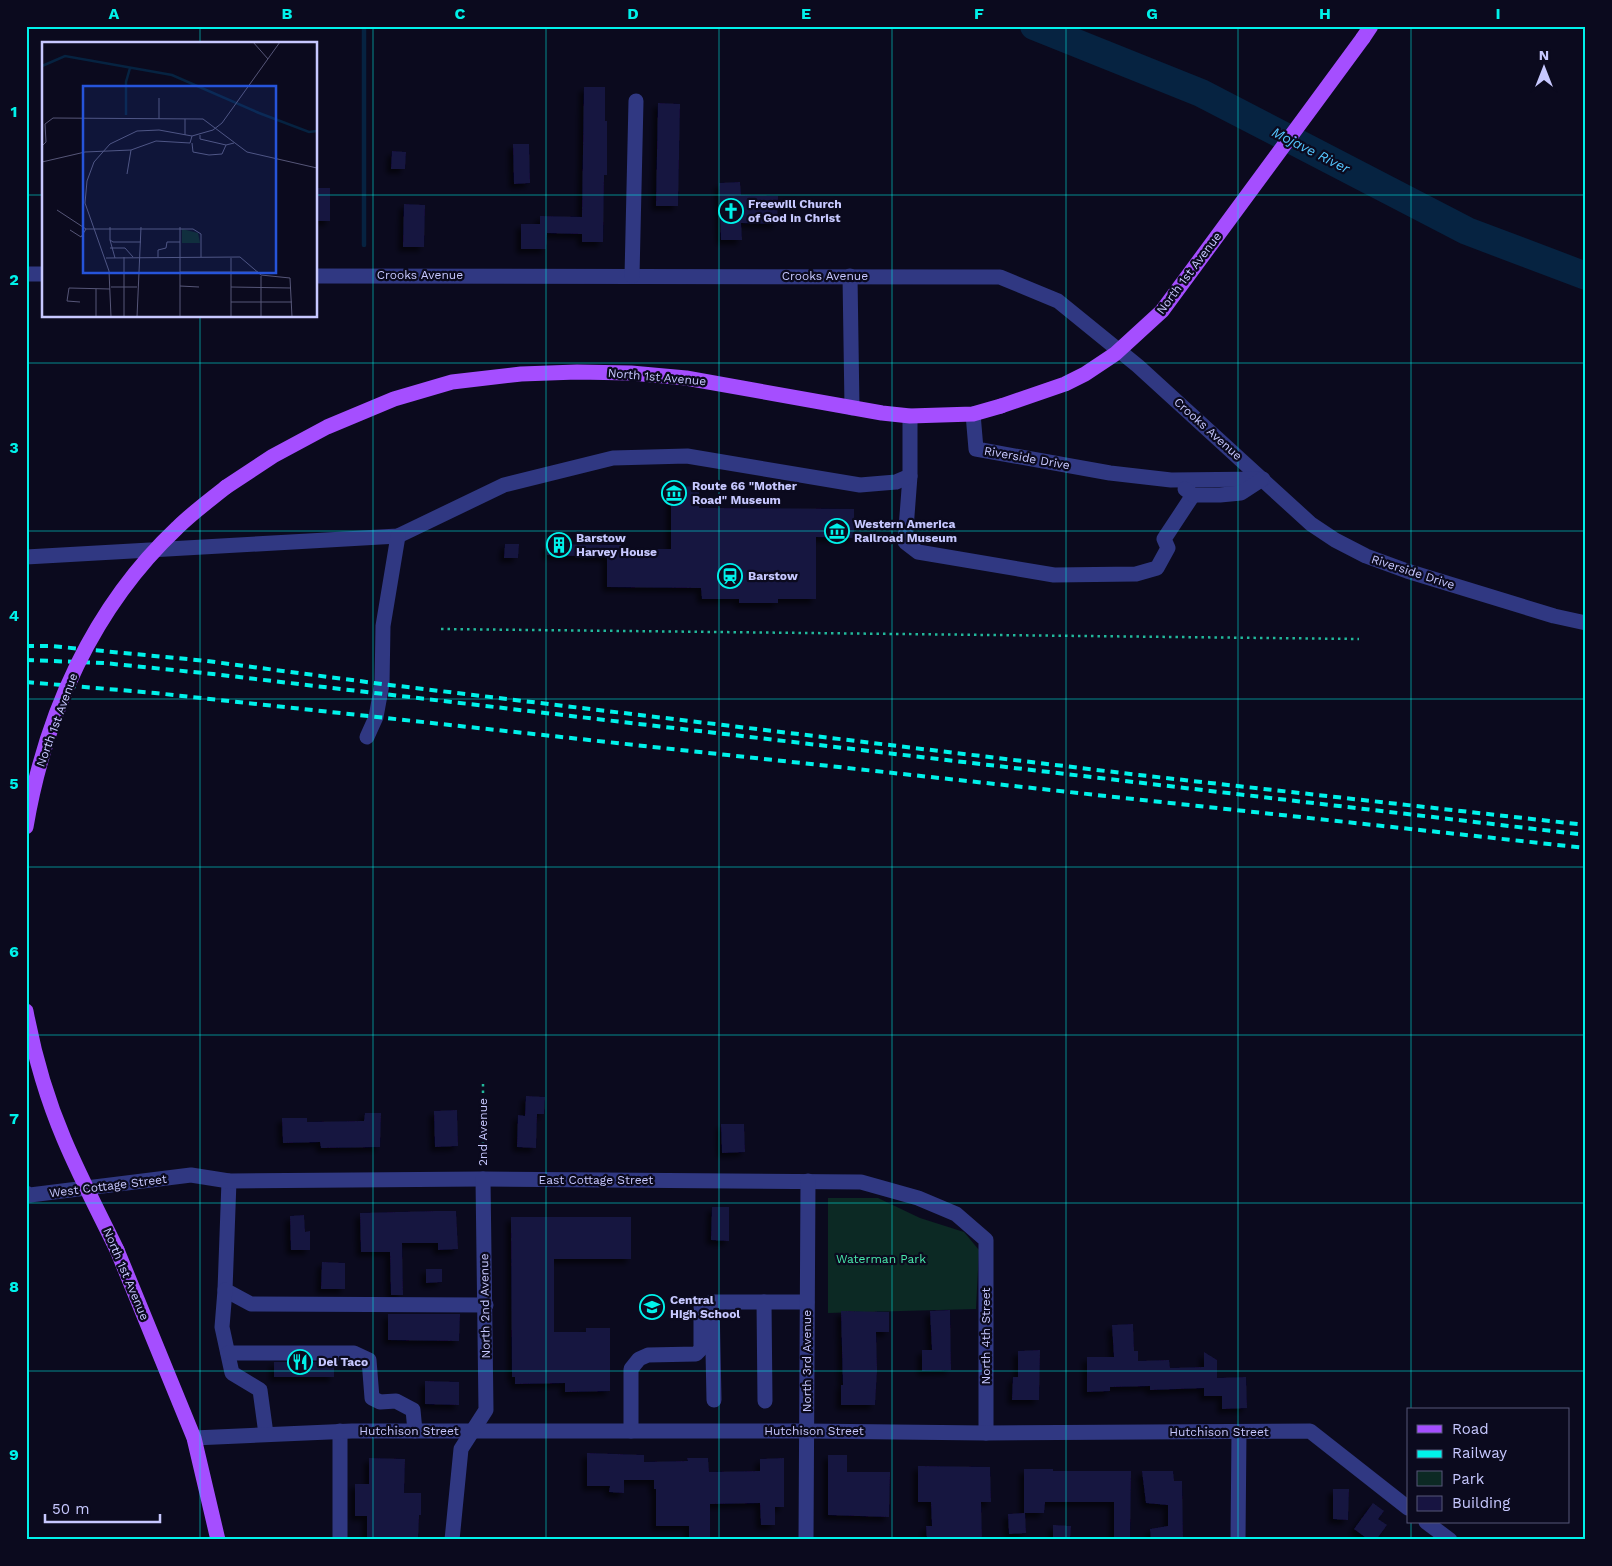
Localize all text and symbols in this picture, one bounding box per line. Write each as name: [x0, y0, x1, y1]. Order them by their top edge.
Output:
text: A: [109, 4, 120, 23]
text: B: [282, 4, 293, 23]
text: C: [455, 4, 466, 23]
text: D: [627, 4, 639, 23]
text: E: [801, 4, 811, 23]
text: F: [974, 4, 984, 23]
text: G: [1146, 4, 1158, 23]
text: H: [1319, 4, 1331, 23]
text: I: [1495, 4, 1501, 23]
inset map: [42, 42, 318, 318]
north arrow: [1520, 42, 1570, 92]
text: N: [1539, 47, 1549, 63]
text: 1: [11, 102, 17, 121]
water label: Mojave River: [1269, 124, 1353, 177]
place label: Freewill Church of God in Christ: [748, 197, 842, 225]
church icon: Freewill Church of God in Christ: [718, 198, 744, 224]
street label: North 1st Avenue: [1154, 229, 1224, 317]
street label: Crooks Avenue: [377, 268, 463, 282]
street label: Crooks Avenue: [782, 269, 868, 283]
text: 2: [9, 270, 19, 289]
street label: North 1st Avenue: [607, 366, 707, 388]
street label: Crooks Avenue: [1171, 395, 1245, 463]
text: 3: [9, 438, 19, 457]
street label: Riverside Drive: [983, 444, 1071, 472]
place label: Route 66 "Mother Road" Museum: [692, 479, 798, 507]
museum icon: Route 66 "Mother Road" Museum: [661, 480, 687, 506]
place label: Western America Railroad Museum: [854, 517, 957, 545]
museum icon: Western America Railroad Museum: [824, 518, 850, 544]
place label: Barstow Harvey House: [576, 531, 657, 559]
building icon: Barstow Harvey House: [546, 532, 572, 558]
street label: Riverside Drive: [1370, 552, 1457, 592]
station icon: Barstow: [717, 563, 743, 589]
place label: Barstow: [748, 569, 798, 583]
text: 4: [9, 606, 19, 625]
street label: North 1st Avenue: [34, 671, 81, 769]
text: 5: [9, 774, 19, 793]
text: 6: [9, 942, 19, 961]
street label: 2nd Avenue: [476, 1098, 490, 1166]
text: 7: [9, 1109, 19, 1128]
street label: West Cottage Street: [48, 1172, 168, 1200]
street label: East Cottage Street: [539, 1173, 653, 1187]
street label: North 1st Avenue: [100, 1226, 152, 1322]
park label: Waterman Park: [836, 1252, 926, 1266]
street label: North 2nd Avenue: [477, 1253, 493, 1359]
text: 8: [9, 1277, 19, 1296]
street label: North 4th Street: [979, 1288, 993, 1385]
place label: Central High School: [670, 1293, 740, 1321]
school or university icon: Central High School: [639, 1294, 665, 1320]
street label: North 3rd Avenue: [800, 1310, 814, 1412]
restaurant icon: Del Taco: [287, 1349, 313, 1375]
place label: Del Taco: [318, 1355, 368, 1369]
legend: [1407, 1408, 1570, 1524]
text: Road: [1452, 1420, 1489, 1438]
street label: Hutchison Street: [359, 1424, 459, 1438]
street label: Hutchison Street: [764, 1424, 864, 1438]
street label: Hutchison Street: [1169, 1425, 1269, 1439]
text: Railway: [1452, 1444, 1507, 1462]
text: 9: [9, 1445, 19, 1464]
text: Park: [1452, 1470, 1485, 1488]
scale bar: [45, 1491, 160, 1523]
text: Building: [1452, 1494, 1510, 1512]
text: 50 m: [52, 1500, 89, 1518]

